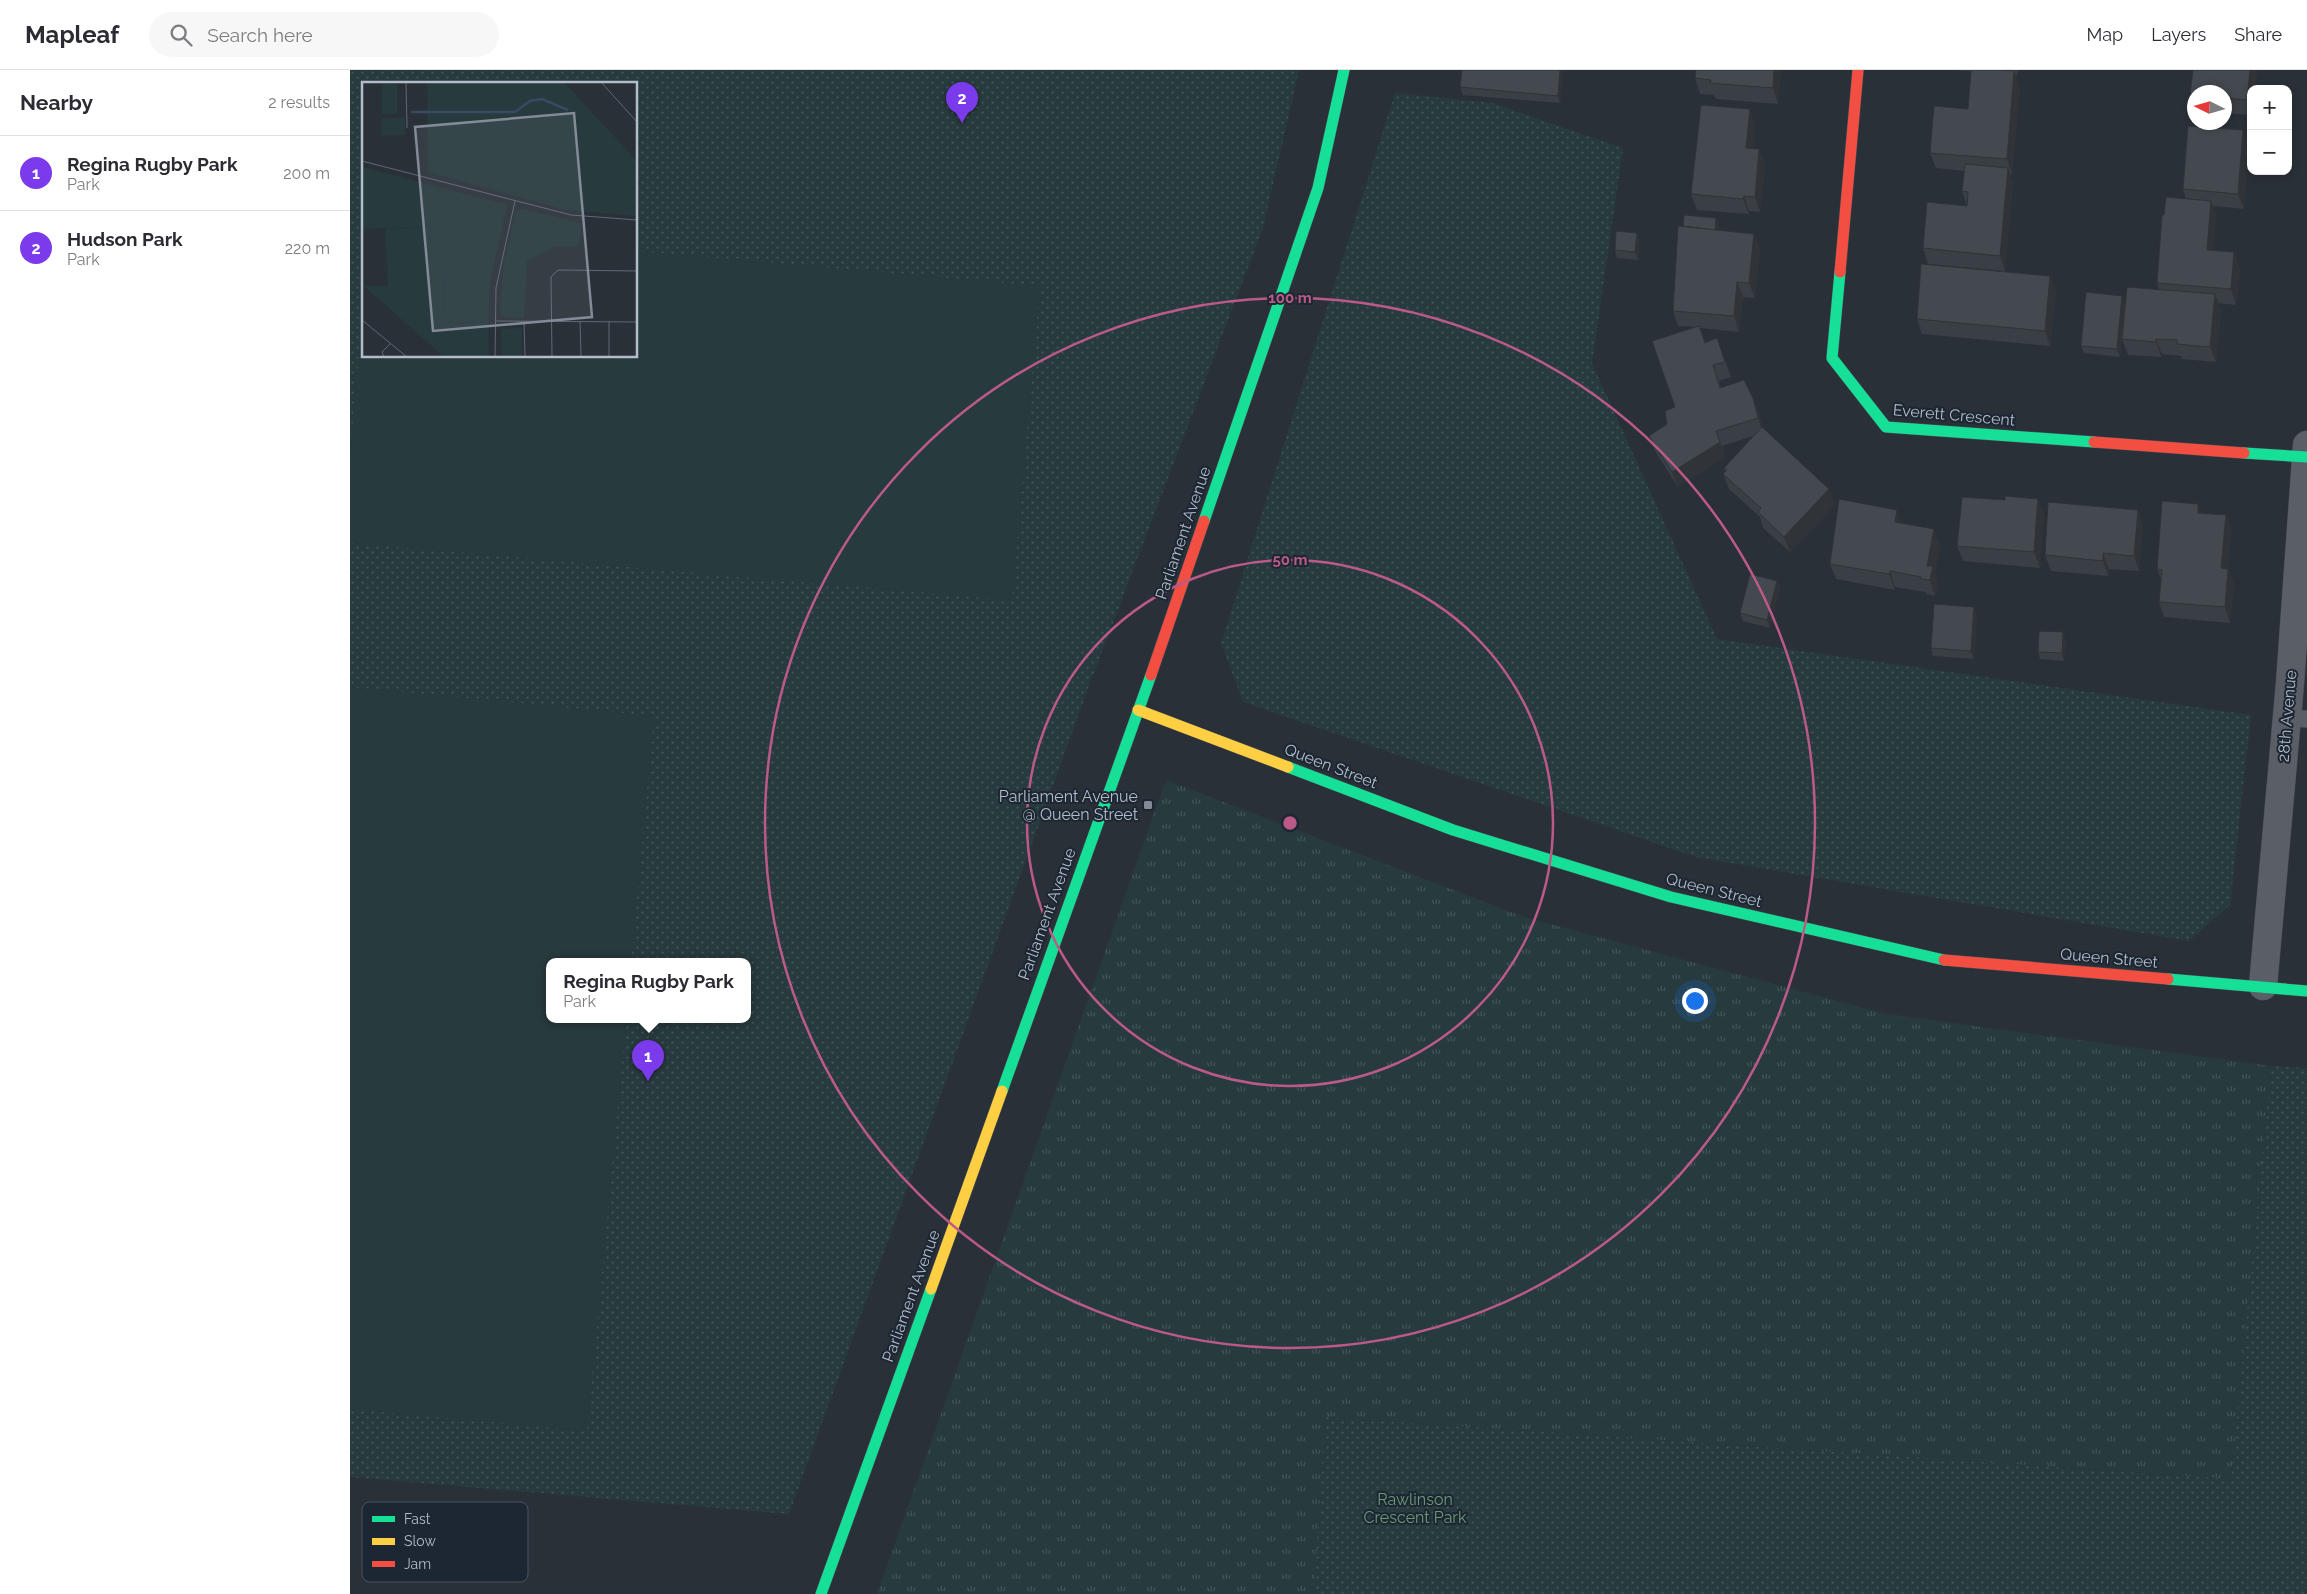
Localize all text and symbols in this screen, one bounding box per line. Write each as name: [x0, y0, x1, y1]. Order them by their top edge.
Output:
search box: [149, 12, 499, 57]
text: Mapleaf: [25, 20, 119, 49]
icon: search: [167, 21, 195, 49]
text: Search here: [207, 24, 313, 46]
text: Map: [2087, 24, 2123, 45]
text: Layers: [2151, 24, 2206, 45]
text: Share: [2234, 24, 2282, 45]
inset map: [362, 82, 638, 358]
pin: 2: [946, 82, 978, 123]
north arrow: [2187, 85, 2232, 130]
map controls: [2247, 85, 2292, 175]
button: +: [2247, 85, 2292, 130]
text: Nearby: [20, 90, 93, 115]
text: 2 results: [268, 93, 330, 112]
button: −: [2247, 130, 2292, 175]
text: Regina Rugby Park: [67, 153, 238, 175]
text: 1: [32, 164, 40, 183]
text: 200 m: [283, 164, 330, 183]
text: Park: [67, 175, 100, 194]
text: Hudson Park: [67, 228, 183, 250]
text: 2: [31, 239, 41, 258]
text: 220 m: [285, 239, 330, 258]
text: Park: [67, 250, 100, 269]
text: 100 m: [1268, 289, 1312, 307]
street label: Everett Crescent: [1892, 400, 2017, 430]
street label: Parliament Avenue: [1151, 464, 1215, 602]
text: 50 m: [1272, 551, 1308, 569]
street label: 28th Avenue: [2274, 669, 2300, 763]
street label: Queen Street: [1282, 740, 1381, 793]
place label: Parliament Avenue @ Queen Street: [999, 787, 1139, 824]
marker: Parliament Avenue @ Queen Street: [1142, 799, 1154, 811]
centre of rings: [1281, 814, 1299, 832]
street label: Parliament Avenue: [1014, 845, 1080, 983]
street label: Queen Street: [1664, 869, 1764, 911]
street label: Queen Street: [2059, 944, 2159, 972]
popup: [546, 958, 751, 1023]
text: Regina Rugby Park: [563, 970, 734, 992]
your location: [1682, 988, 1708, 1014]
text: Park: [563, 992, 596, 1011]
pin: 1: [632, 1040, 664, 1081]
street label: Parliament Avenue: [878, 1227, 944, 1365]
park label: Rawlinson Crescent Park: [1364, 1490, 1467, 1527]
legend: [362, 1502, 528, 1582]
text: Fast: [404, 1511, 431, 1527]
text: Slow: [404, 1533, 436, 1549]
text: Jam: [404, 1556, 431, 1572]

